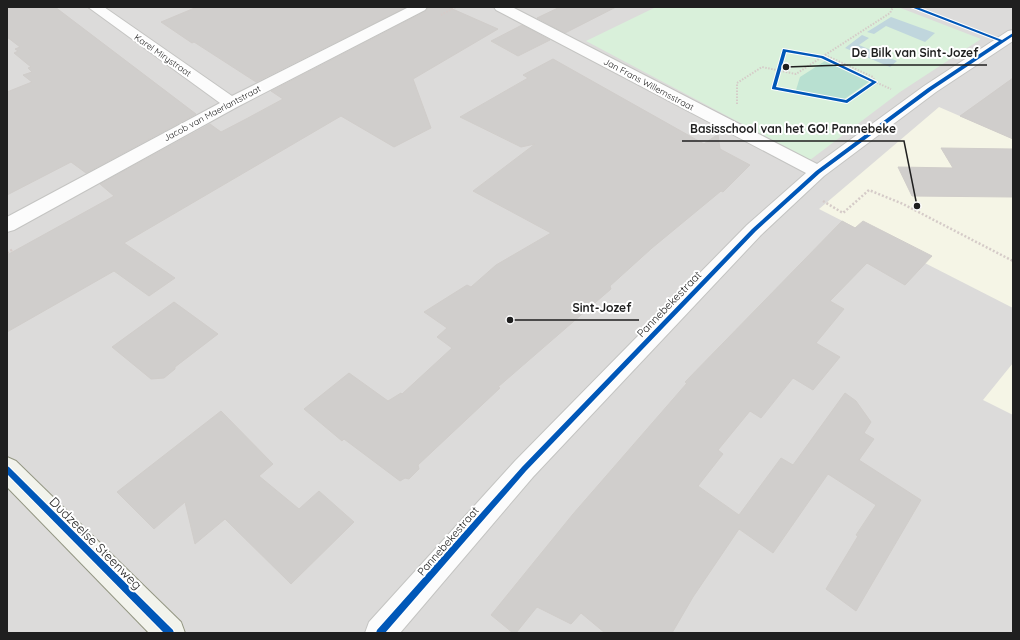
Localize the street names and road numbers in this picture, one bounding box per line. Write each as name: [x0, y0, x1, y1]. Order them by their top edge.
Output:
street label: Karel Mirystraat: [132, 31, 194, 79]
street label: Jan Frans Willemsstraat: [602, 55, 696, 113]
street label: Jacob van Maerlantstraat: [161, 83, 263, 143]
street label: Pannebekestraat: [634, 268, 704, 340]
street label: Dudzeelse Steenweg: [46, 493, 146, 593]
street label: Pannebekestraat: [414, 503, 482, 578]

